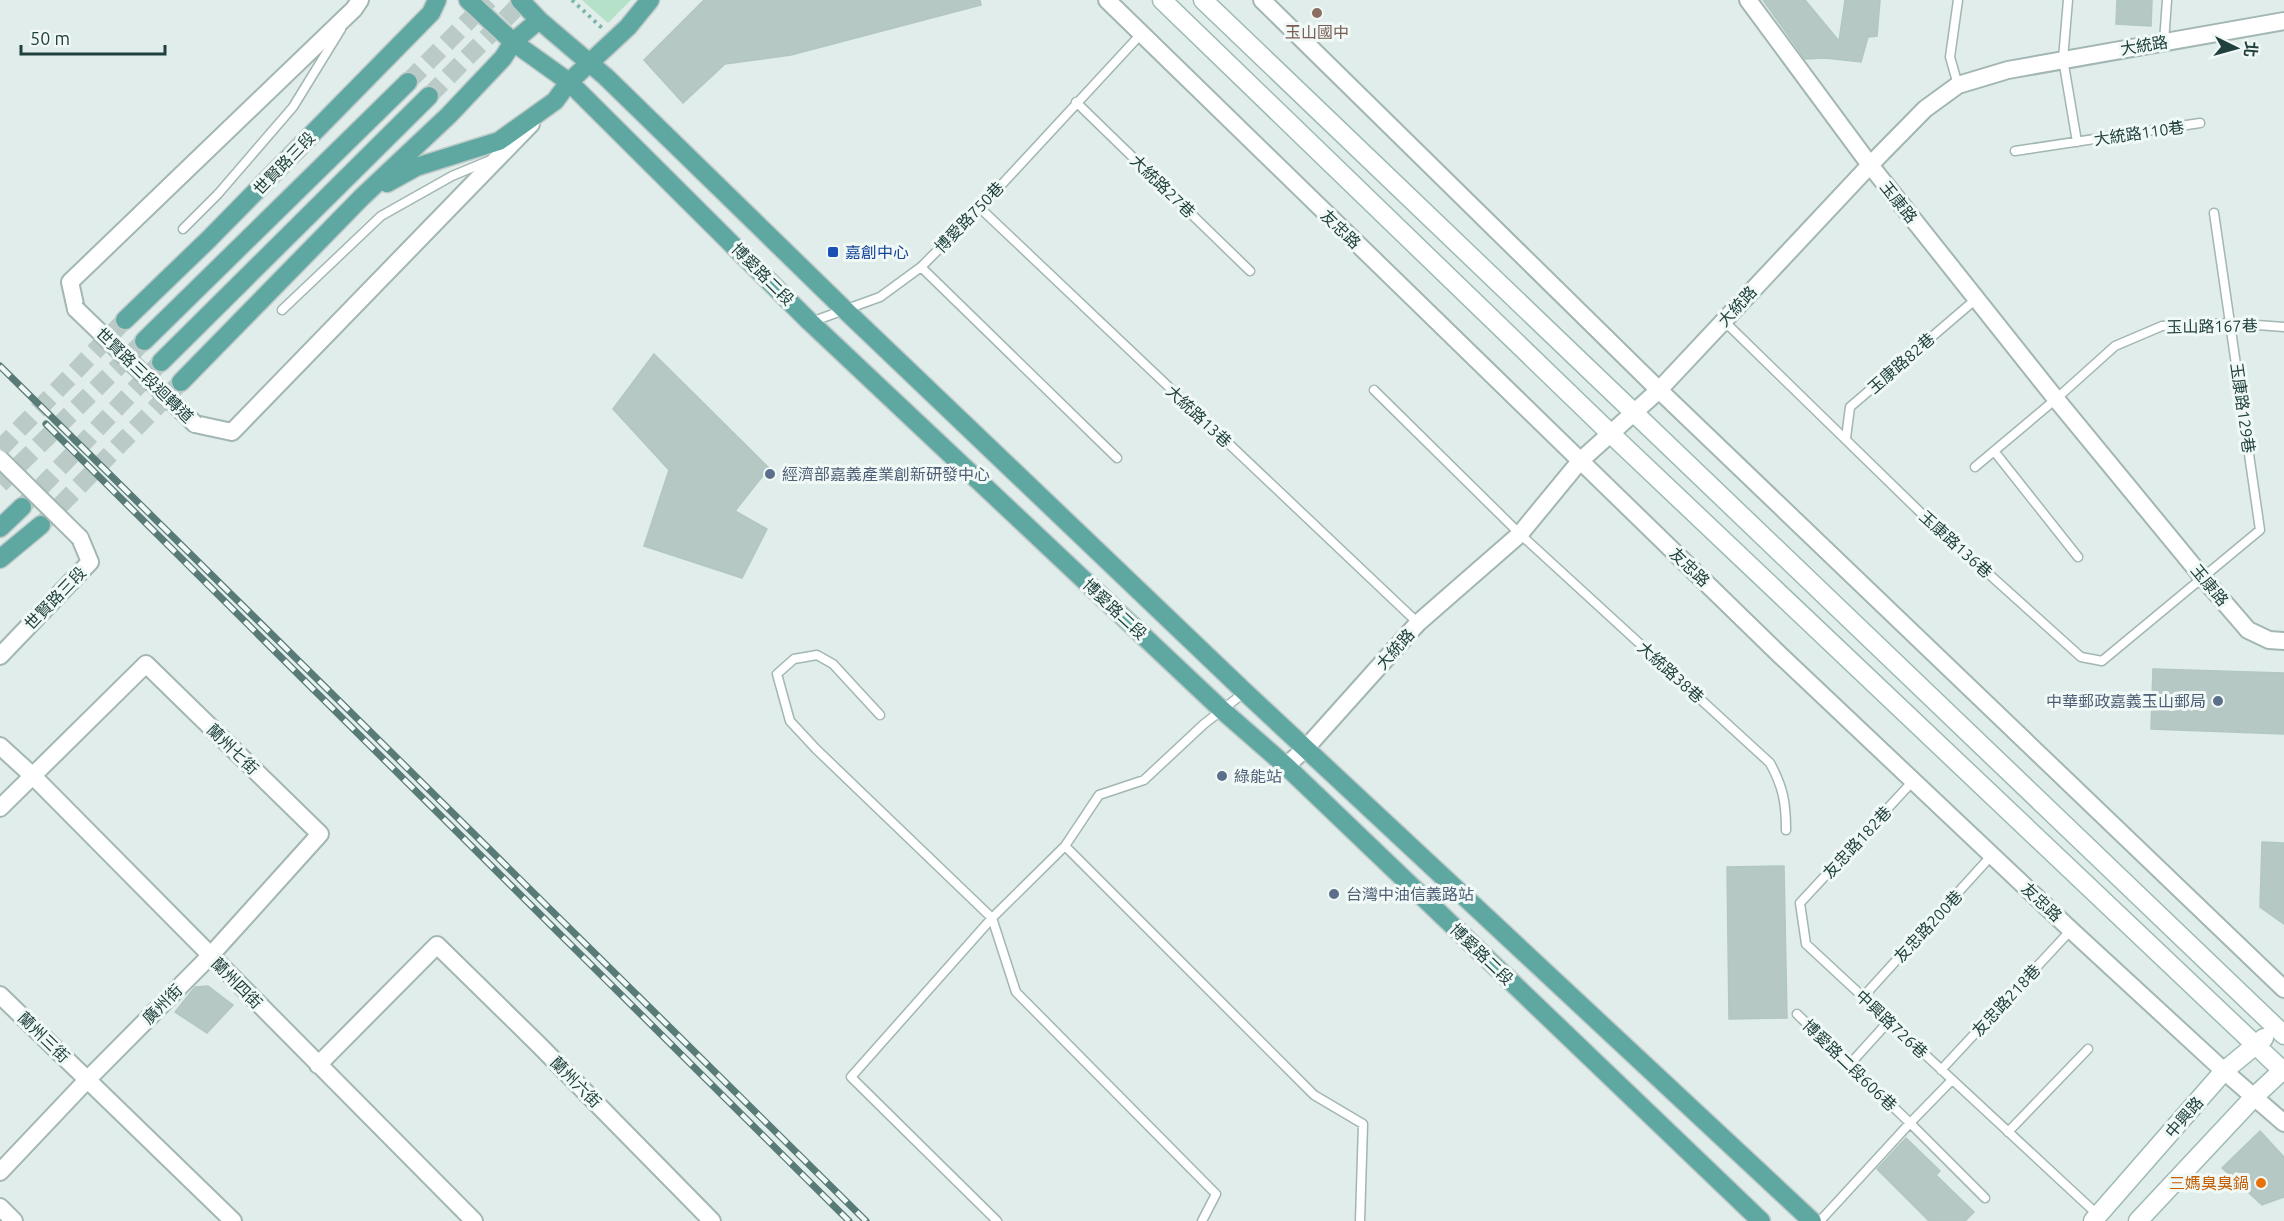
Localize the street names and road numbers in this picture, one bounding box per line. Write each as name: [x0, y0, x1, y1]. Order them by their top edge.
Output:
street label: 大統路: [2119, 32, 2169, 58]
street label: 大統路110巷: [2093, 118, 2185, 148]
street label: 世賢路三段: [250, 128, 318, 198]
street label: 大統路27巷: [1127, 151, 1199, 221]
street label: 博愛路750巷: [931, 178, 1007, 256]
street label: 玉康路: [1877, 178, 1921, 226]
street label: 友忠路: [1317, 206, 1365, 252]
street label: 博愛路二段: [728, 239, 798, 309]
street label: 大統路: [1714, 282, 1760, 330]
street label: 玉山路167巷: [2166, 316, 2258, 336]
street label: 世賢路三段迴轉道: [93, 324, 197, 426]
street label: 玉康路82巷: [1864, 329, 1938, 397]
street label: 玉康路129巷: [2228, 362, 2258, 454]
street label: 大統路13巷: [1163, 381, 1235, 451]
street label: 玉康路136巷: [1916, 507, 1996, 581]
street label: 友忠路: [1666, 544, 1714, 590]
street label: 玉康路: [2188, 561, 2232, 609]
street label: 世賢路三段: [21, 563, 89, 633]
street label: 博愛路二段: [1080, 575, 1150, 643]
street label: 大統路: [1372, 625, 1418, 673]
street label: 大統路38巷: [1634, 638, 1708, 706]
street label: 蘭州七街: [204, 720, 262, 778]
street label: 友忠路182巷: [1819, 803, 1895, 881]
street label: 友忠路: [2018, 879, 2066, 925]
street label: 友忠路200巷: [1890, 887, 1966, 965]
street label: 博愛路二段: [1447, 920, 1517, 988]
street label: 蘭州四街: [208, 954, 266, 1012]
street label: 友忠路218巷: [1968, 961, 2044, 1039]
street label: 廣州街: [139, 981, 185, 1027]
street label: 中興路726巷: [1853, 986, 1931, 1062]
street label: 蘭州三街: [15, 1008, 73, 1066]
street label: 博愛路二段606巷: [1799, 1016, 1901, 1114]
street label: 蘭州六街: [547, 1053, 605, 1111]
street label: 中興路: [2161, 1093, 2207, 1141]

